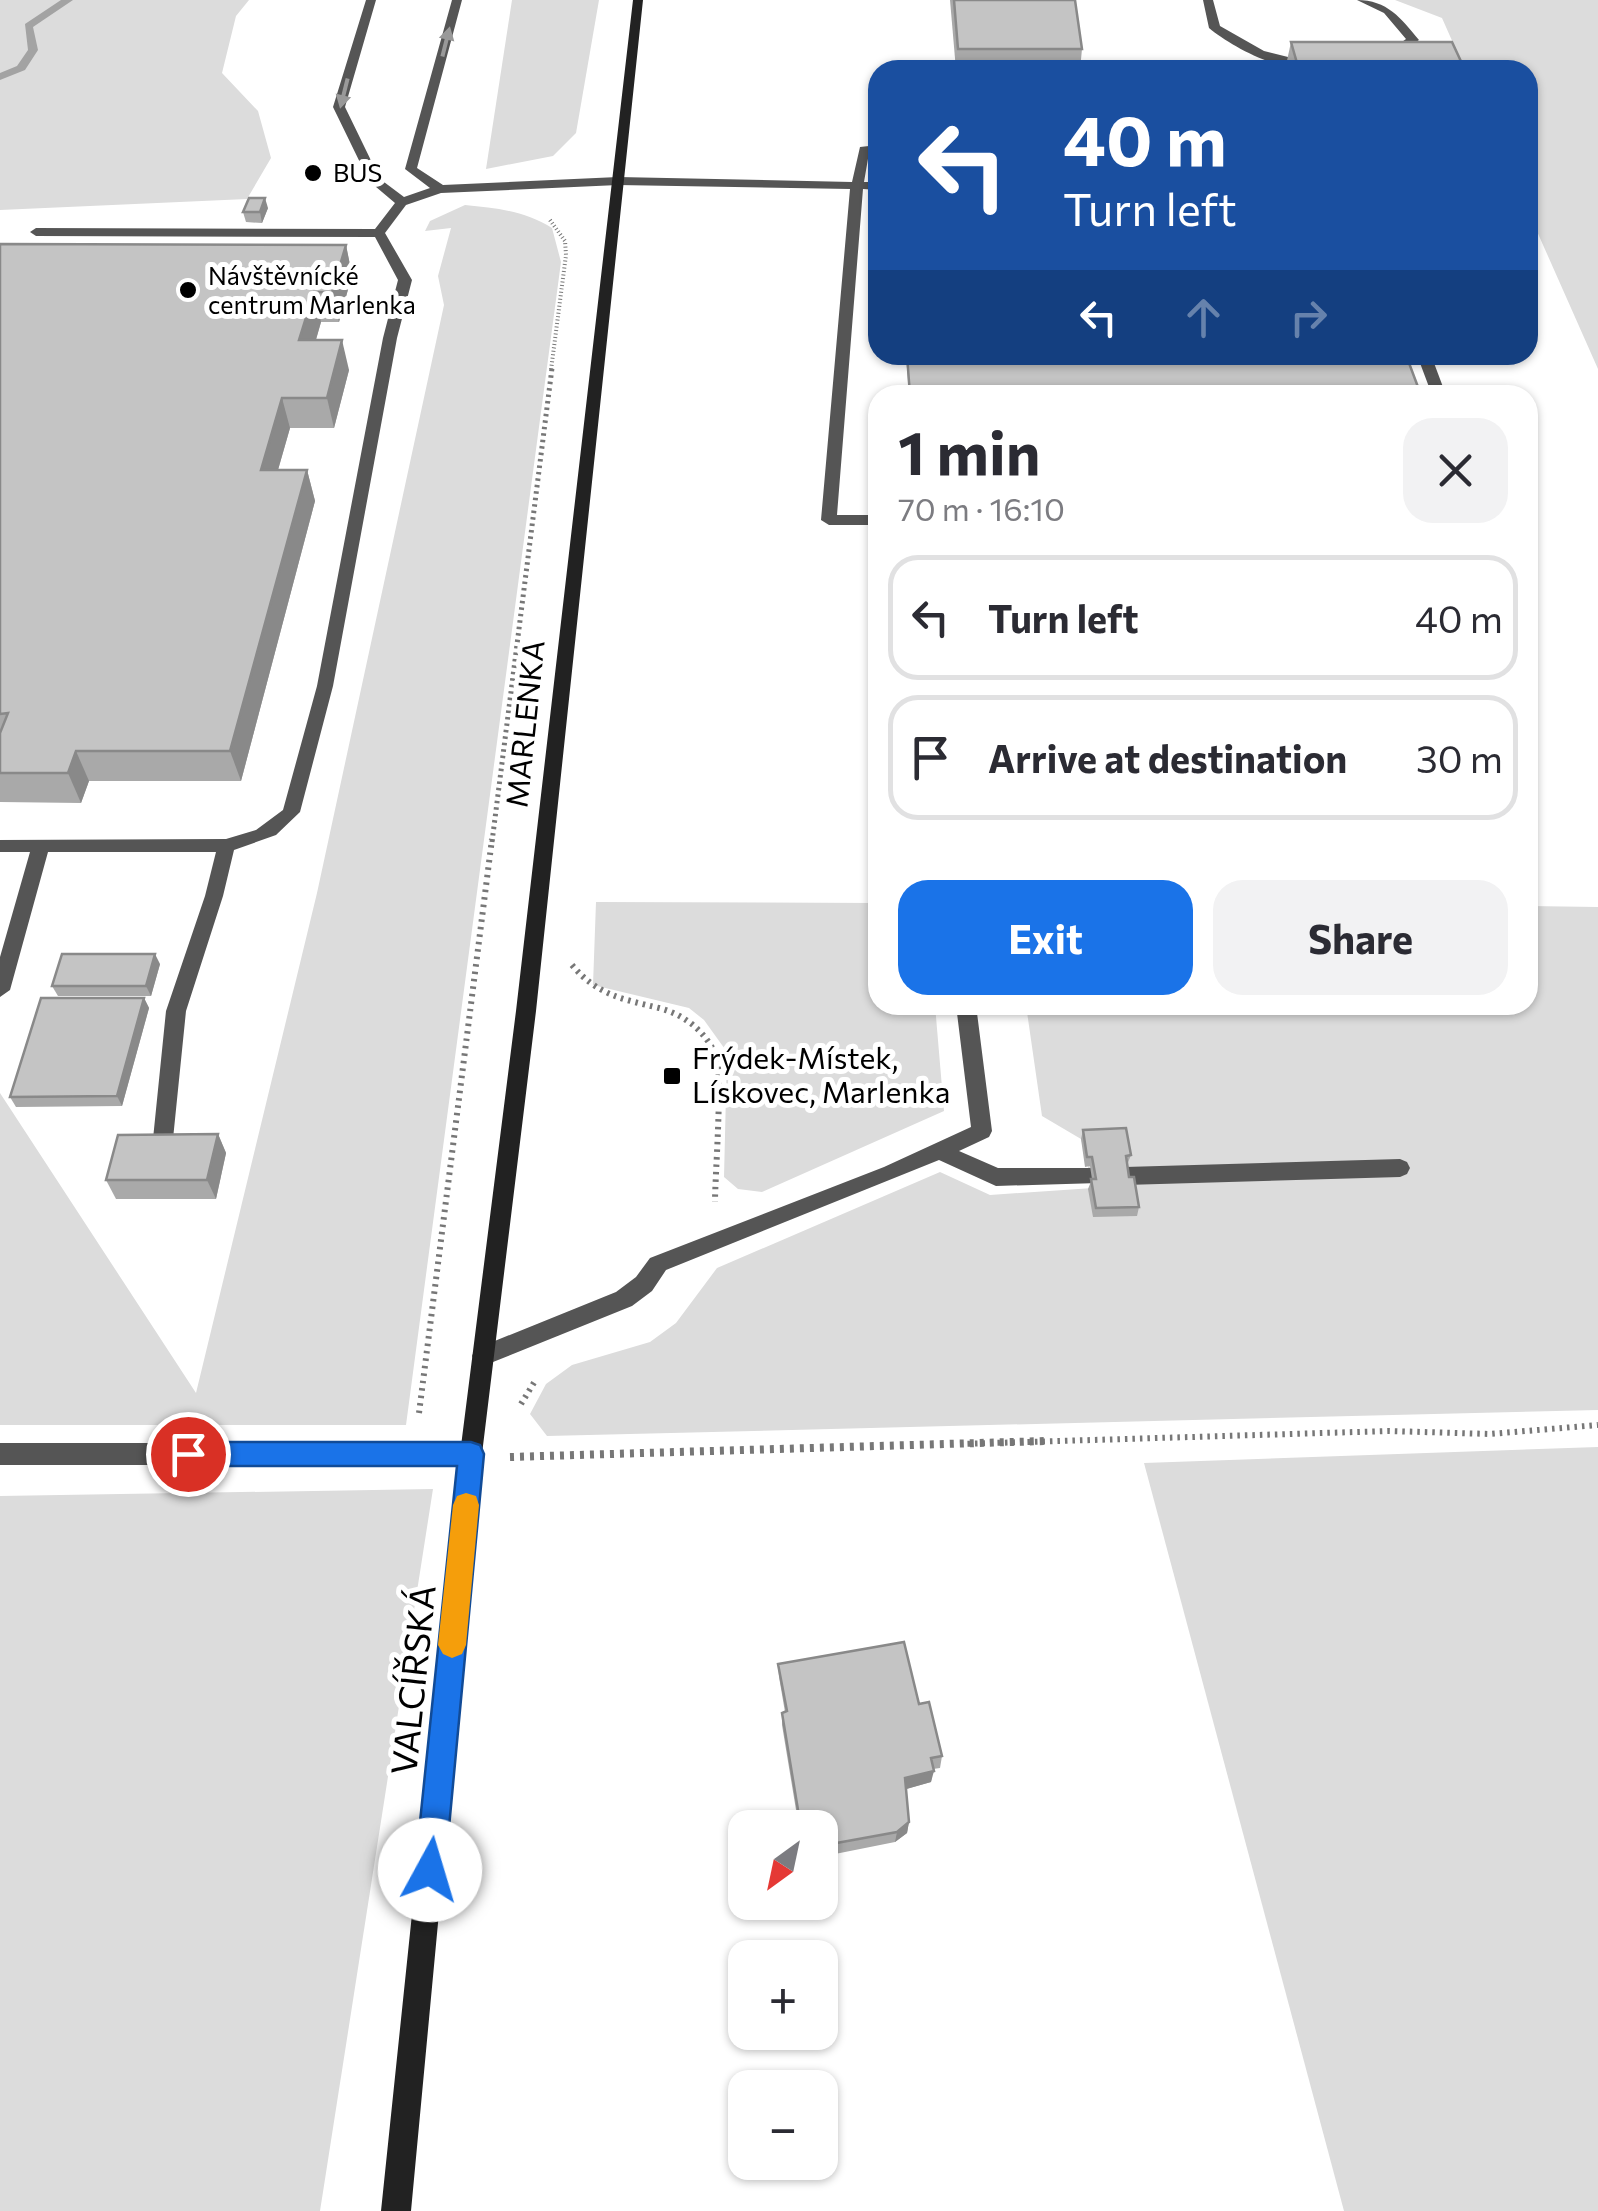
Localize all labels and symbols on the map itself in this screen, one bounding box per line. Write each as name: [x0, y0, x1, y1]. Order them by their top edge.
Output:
one-way arrow: [439, 26, 454, 57]
one-way arrow: [336, 78, 351, 109]
place label: BUS: [333, 157, 382, 187]
marker: BUS: [302, 162, 324, 184]
place label: Návštěvnícké centrum Marlenka: [208, 260, 416, 319]
marker: Návštěvnícké centrum Marlenka: [177, 279, 199, 301]
street label: MARLENKA: [496, 638, 551, 809]
place label: Frýdek-Místek, Lískovec, Marlenka: [692, 1038, 950, 1109]
marker: Frýdek-Místek, Lískovec, Marlenka: [661, 1065, 683, 1087]
pin: [146, 1412, 231, 1497]
street label: VALCÍŘSKÁ: [380, 1583, 443, 1777]
north arrow: [728, 1810, 838, 1920]
position arrow: [378, 1818, 482, 1922]

